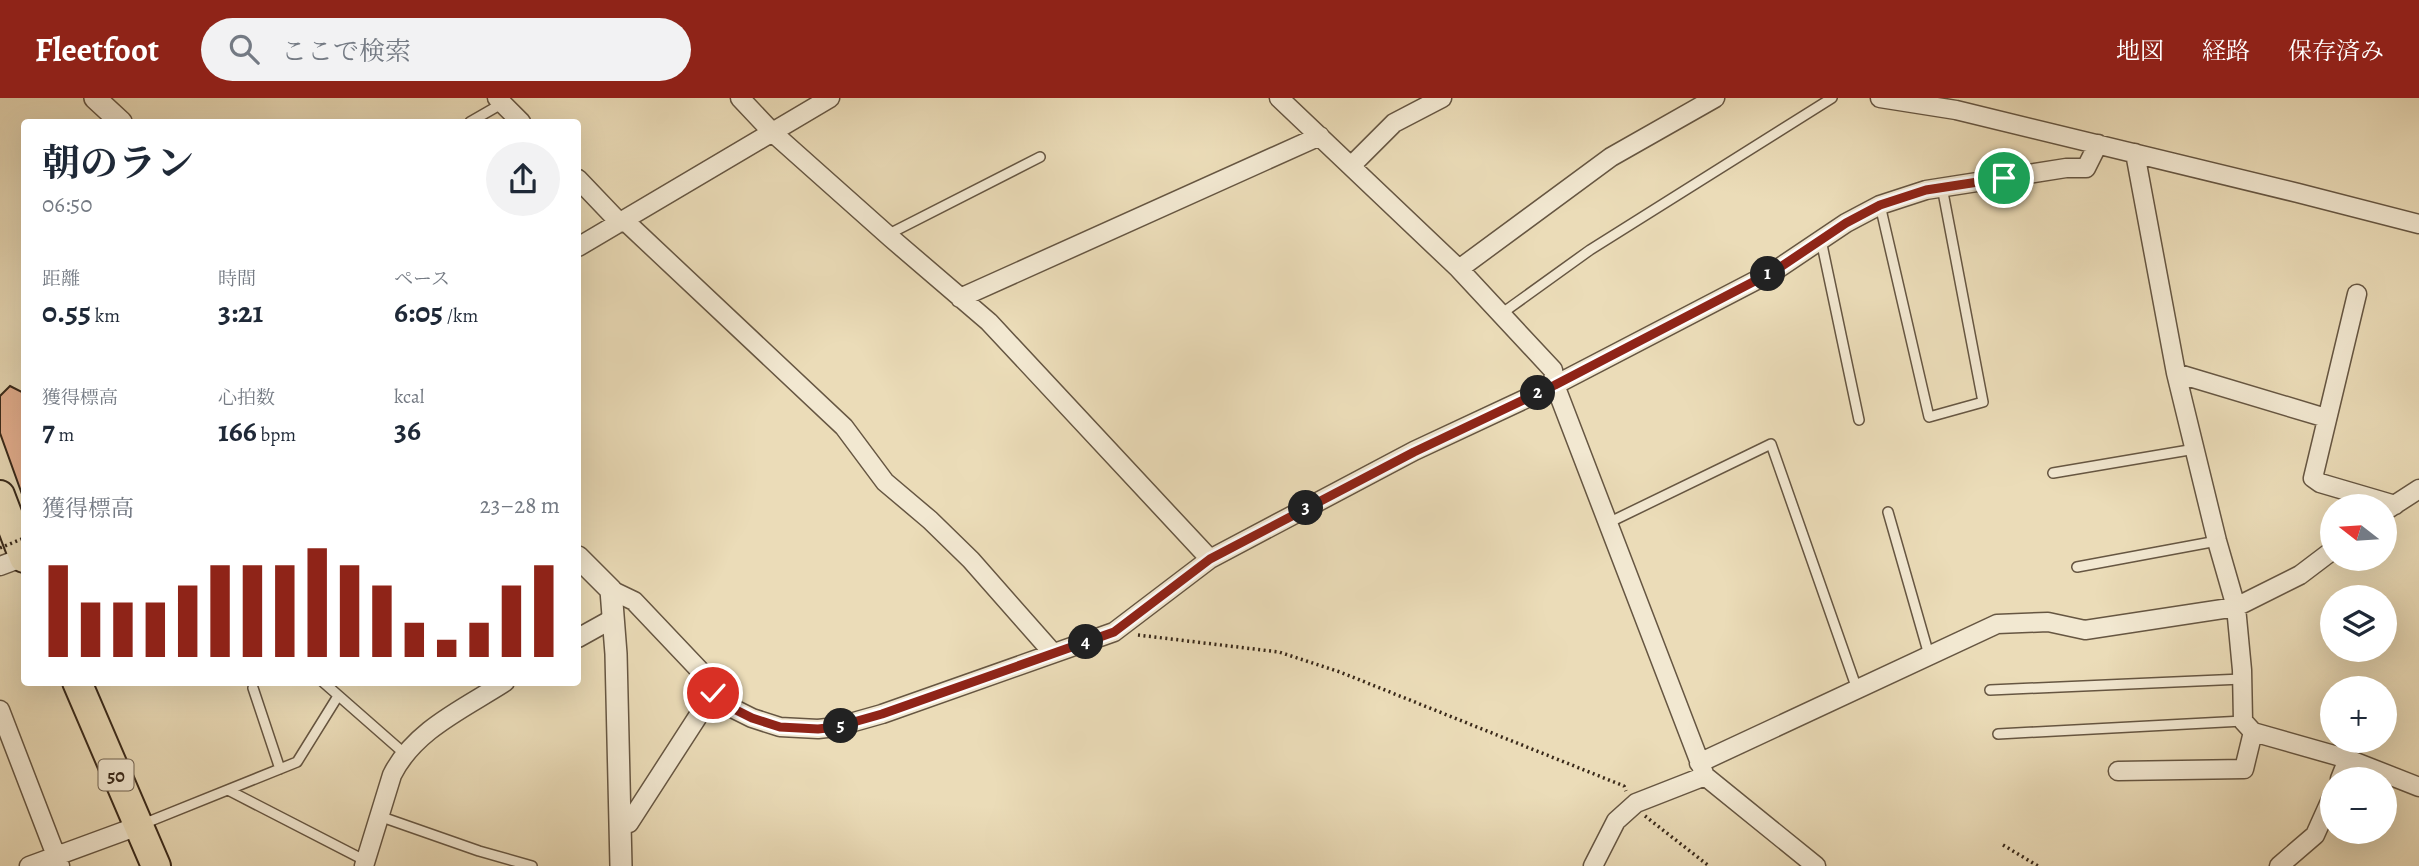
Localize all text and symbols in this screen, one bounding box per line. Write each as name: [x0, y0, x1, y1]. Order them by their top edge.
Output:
search box: [201, 18, 691, 81]
text: Fleetfoot: [35, 27, 159, 72]
icon: search: [225, 30, 263, 68]
text: ここで検索: [281, 34, 411, 69]
text: 地図: [2116, 35, 2164, 67]
text: 経路: [2202, 35, 2250, 67]
text: 保存済み: [2288, 35, 2384, 67]
text: 朝のラン: [42, 137, 194, 189]
button: share: [486, 142, 560, 216]
pin: [1974, 148, 2034, 208]
icon: arrive: [1985, 159, 2023, 197]
text: 06:50: [42, 189, 93, 220]
pin: 1: [1750, 256, 1786, 292]
text: 1: [1764, 260, 1771, 286]
text: 距離: [42, 266, 80, 292]
text: 時間: [218, 266, 256, 292]
text: ペース: [394, 266, 450, 292]
text: 0.55: [42, 292, 91, 332]
text: 3:21: [218, 292, 263, 332]
text: 6:05: [394, 292, 443, 332]
text: km: [91, 303, 120, 329]
text: /km: [443, 303, 478, 329]
pin: 2: [1520, 376, 1556, 410]
text: 2: [1533, 379, 1542, 405]
text: kcal: [394, 384, 424, 410]
text: 獲得標高: [42, 385, 118, 411]
text: 心拍数: [218, 385, 275, 411]
text: 36: [394, 410, 421, 450]
text: 7: [42, 411, 55, 451]
text: 166: [218, 411, 257, 451]
text: m: [55, 422, 74, 448]
text: bpm: [257, 422, 296, 448]
text: 23–28 m: [480, 490, 560, 521]
pin: 3: [1288, 490, 1324, 526]
text: 獲得標高: [42, 493, 134, 524]
text: 3: [1301, 494, 1310, 520]
north arrow: [2320, 494, 2398, 570]
map controls: [2320, 494, 2397, 844]
button: layers: [2320, 585, 2397, 662]
pin: 4: [1068, 624, 1104, 660]
text: 4: [1081, 628, 1090, 654]
pin: [683, 663, 743, 723]
icon: check: [694, 674, 732, 712]
button: +: [2320, 676, 2397, 753]
pin: 5: [824, 708, 858, 744]
text: 5: [836, 712, 845, 738]
road number: 50: [99, 760, 134, 790]
button: −: [2320, 767, 2397, 844]

